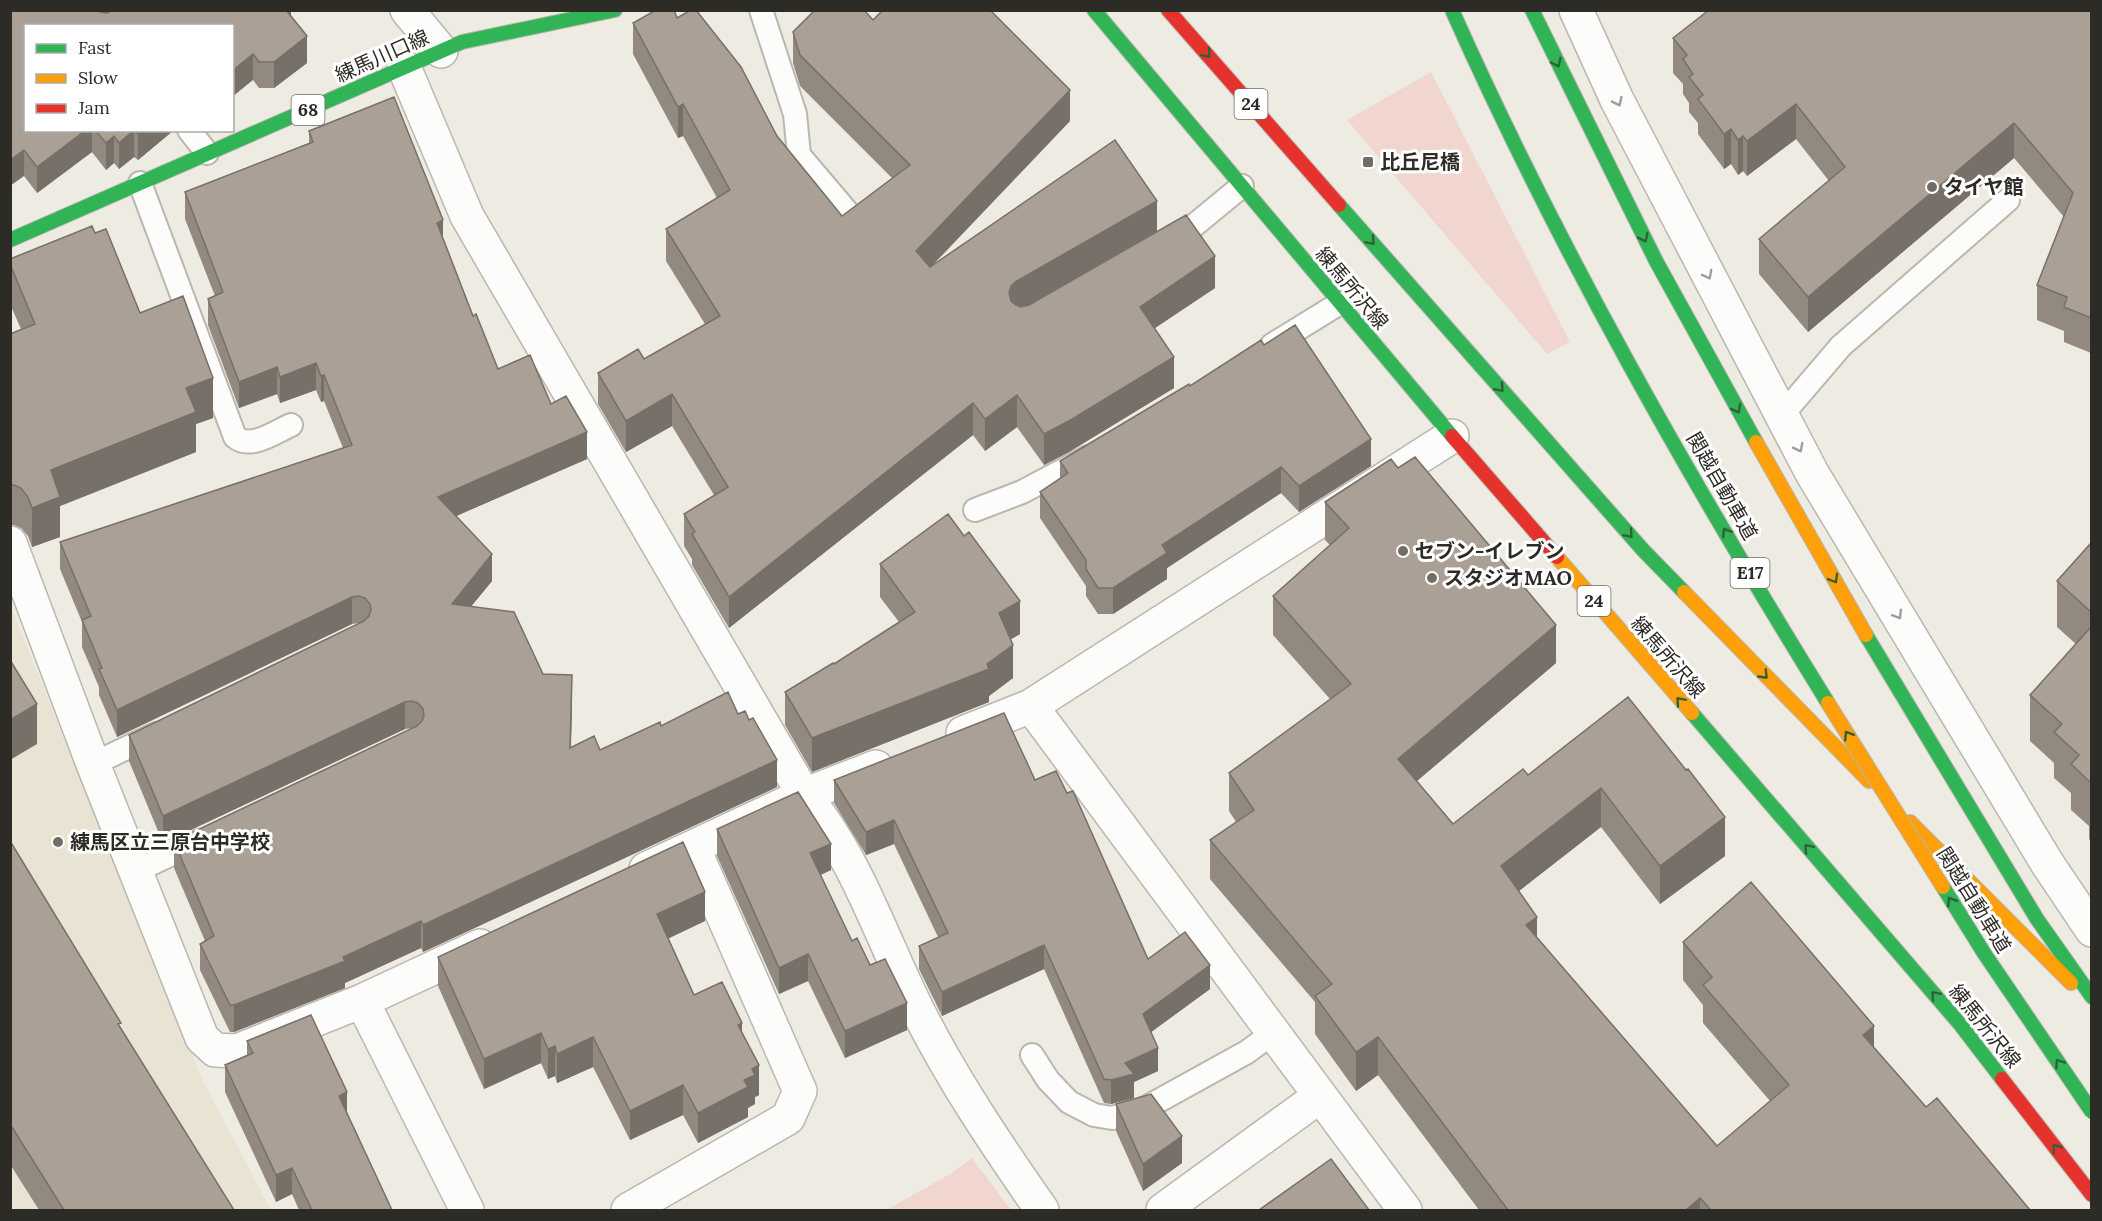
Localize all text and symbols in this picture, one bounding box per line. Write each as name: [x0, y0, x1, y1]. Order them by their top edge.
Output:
legend: [24, 24, 234, 132]
street label: 練馬川口線: [331, 24, 433, 87]
text: Fast: [78, 36, 112, 59]
one-way arrow: [1200, 48, 1211, 58]
one-way arrow: [1550, 57, 1562, 68]
text: Slow: [78, 66, 118, 89]
road number: 24: [1234, 89, 1268, 119]
road number: 68: [292, 95, 324, 125]
text: Jam: [77, 96, 110, 119]
one-way arrow: [1610, 96, 1622, 107]
place label: 比丘尼橋: [1380, 149, 1460, 174]
marker: 比丘尼橋: [1361, 155, 1375, 169]
place label: タイヤ館: [1944, 174, 2023, 199]
marker: タイヤ館: [1925, 180, 1939, 194]
one-way arrow: [1637, 232, 1649, 243]
one-way arrow: [1364, 234, 1375, 245]
street label: 練馬所沢線: [1311, 241, 1394, 334]
one-way arrow: [1701, 269, 1712, 279]
one-way arrow: [1493, 381, 1504, 392]
one-way arrow: [1730, 403, 1742, 413]
street label: 関越自動車道: [1682, 428, 1763, 544]
one-way arrow: [1792, 441, 1803, 452]
one-way arrow: [1622, 527, 1633, 538]
one-way arrow: [1721, 528, 1733, 538]
place label: セブン-イレブン: [1415, 538, 1564, 563]
marker: セブン-イレブン: [1396, 544, 1410, 558]
road number: E17: [1730, 558, 1770, 588]
place label: スタジオMAO: [1444, 565, 1572, 590]
marker: スタジオMAO: [1425, 571, 1439, 585]
one-way arrow: [1826, 573, 1838, 583]
road number: 24: [1578, 586, 1610, 616]
one-way arrow: [1891, 609, 1903, 619]
street label: 練馬所沢線: [1626, 611, 1711, 703]
one-way arrow: [1757, 668, 1768, 678]
one-way arrow: [1676, 697, 1687, 707]
one-way arrow: [1844, 731, 1856, 741]
place label: 練馬区立三原台中学校: [70, 829, 270, 854]
marker: 練馬区立三原台中学校: [51, 835, 65, 849]
street label: 関越自動車道: [1932, 842, 2017, 957]
one-way arrow: [1804, 844, 1815, 855]
one-way arrow: [1946, 897, 1958, 907]
street label: 練馬所沢線: [1944, 979, 2027, 1072]
one-way arrow: [1931, 991, 1942, 1002]
one-way arrow: [2055, 1059, 2066, 1070]
one-way arrow: [2052, 1144, 2063, 1155]

